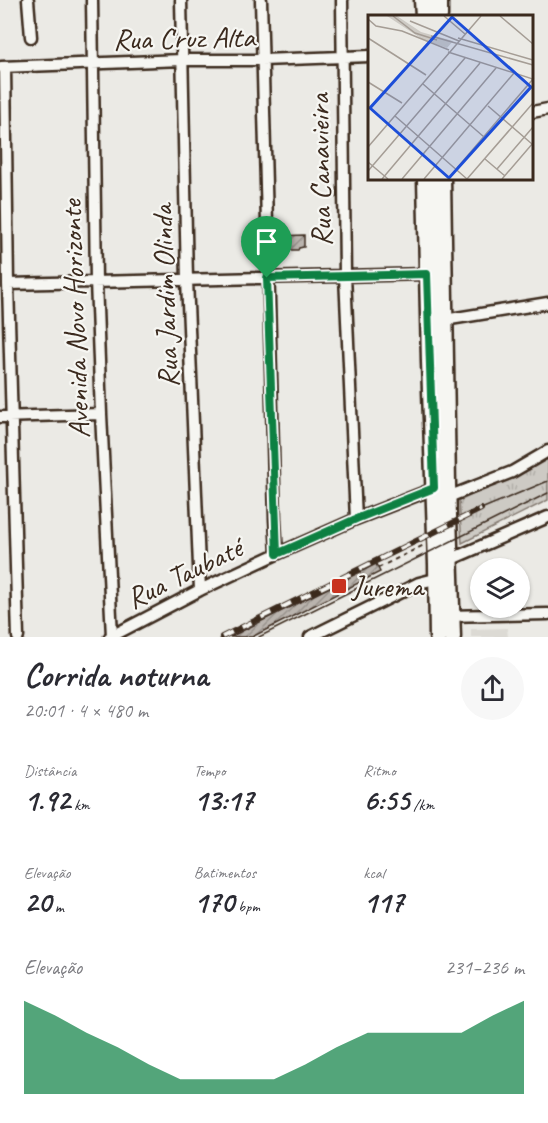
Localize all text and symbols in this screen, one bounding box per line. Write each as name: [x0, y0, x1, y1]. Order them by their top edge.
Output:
inset map: [368, 15, 533, 180]
street label: Rua Cruz Alta: [113, 18, 257, 58]
street label: Rua Canavieira: [300, 91, 340, 247]
street label: Avenida Novo Horizonte: [52, 197, 98, 439]
street label: Rua Jardim Olinda: [143, 201, 187, 388]
pin: [241, 216, 292, 278]
icon: arrive: [250, 225, 283, 258]
street label: Rua Taubaté: [120, 527, 252, 617]
map controls: [470, 558, 530, 618]
button: layers: [470, 558, 530, 618]
place label: Jurema: [350, 567, 426, 605]
marker: Jurema: [330, 577, 348, 595]
text: Corrida noturna: [24, 654, 208, 696]
button: share: [461, 657, 524, 720]
text: 20:01 · 4 × 480 m: [24, 698, 148, 723]
text: Distância: [24, 761, 76, 781]
text: Tempo: [194, 761, 225, 781]
text: Ritmo: [363, 761, 396, 781]
text: 1.92: [24, 781, 70, 819]
text: 13:17: [194, 781, 253, 819]
text: 6:55: [363, 781, 409, 819]
text: km: [70, 795, 90, 815]
text: /km: [409, 795, 434, 815]
text: Elevação: [24, 863, 70, 883]
text: Batimentos: [194, 863, 256, 883]
text: kcal: [363, 863, 384, 883]
text: 20: [24, 883, 51, 921]
text: 170: [194, 883, 234, 921]
text: 117: [363, 883, 404, 921]
text: m: [51, 897, 64, 917]
text: bpm: [234, 897, 260, 917]
text: Elevação: [24, 955, 82, 980]
text: 231–236 m: [445, 955, 524, 980]

